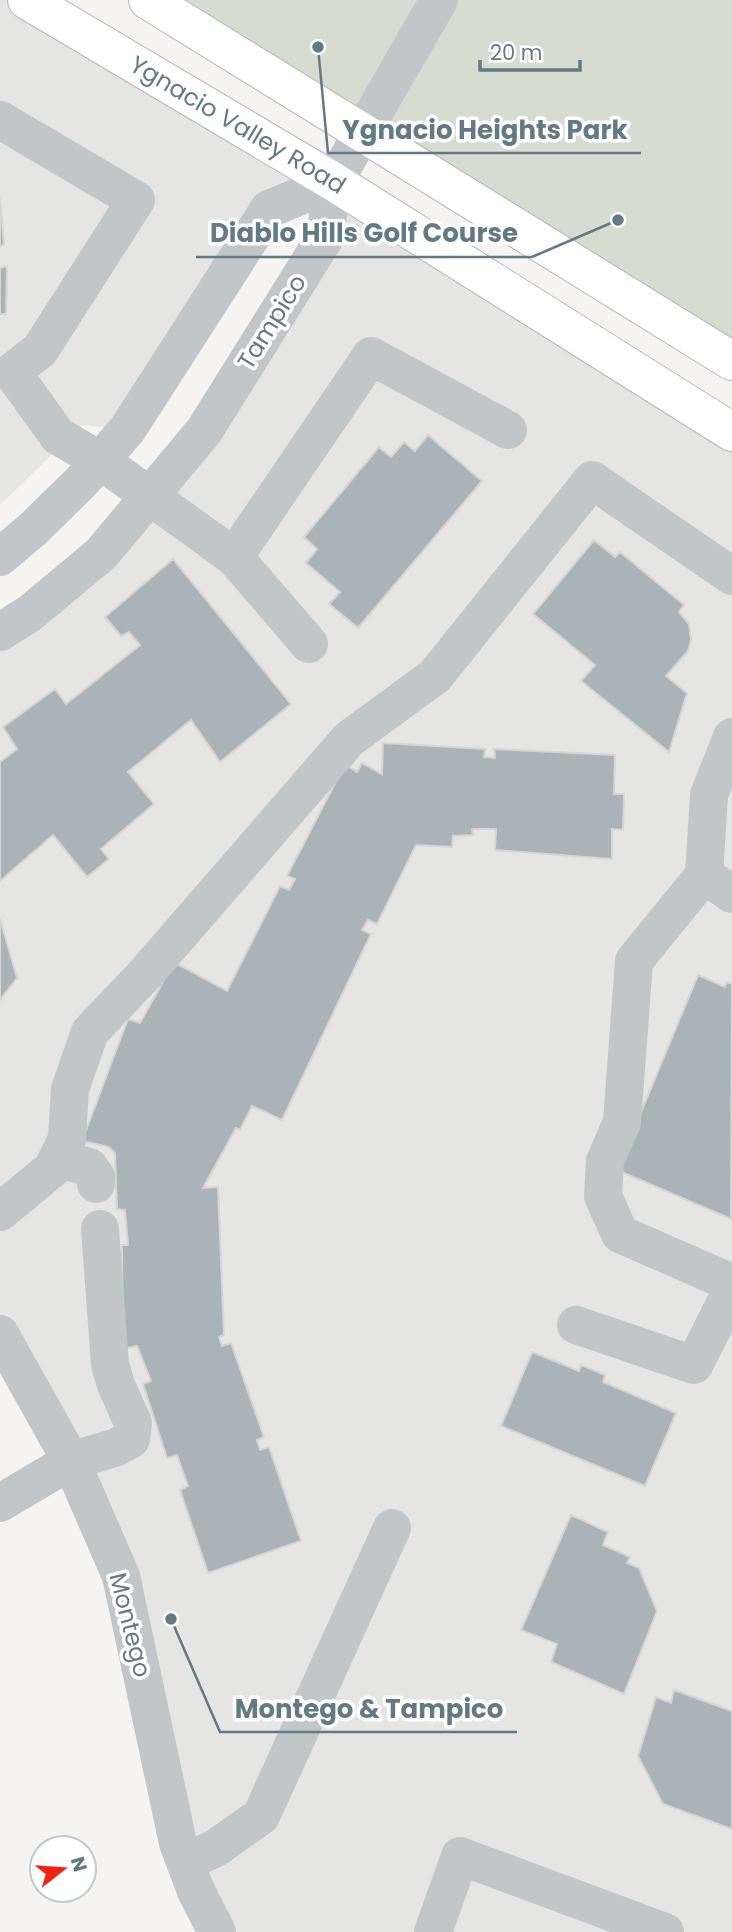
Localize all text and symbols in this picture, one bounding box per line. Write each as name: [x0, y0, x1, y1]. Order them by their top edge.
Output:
scale bar: [480, 28, 580, 72]
text: 20 m: [490, 38, 543, 67]
street label: Ygnacio Valley Road: [124, 48, 352, 201]
callout: Ygnacio Heights Park: [328, 106, 641, 153]
text: Ygnacio Heights Park: [342, 112, 628, 148]
callout: Diablo Hills Golf Course: [196, 210, 532, 257]
text: Diablo Hills Golf Course: [210, 215, 518, 251]
street label: Tampico: [230, 268, 314, 375]
street label: Montego: [102, 1569, 159, 1681]
callout: Montego & Tampico: [220, 1685, 517, 1732]
text: Montego & Tampico: [235, 1691, 503, 1727]
north arrow: [28, 1834, 98, 1904]
text: N: [64, 1853, 94, 1875]

